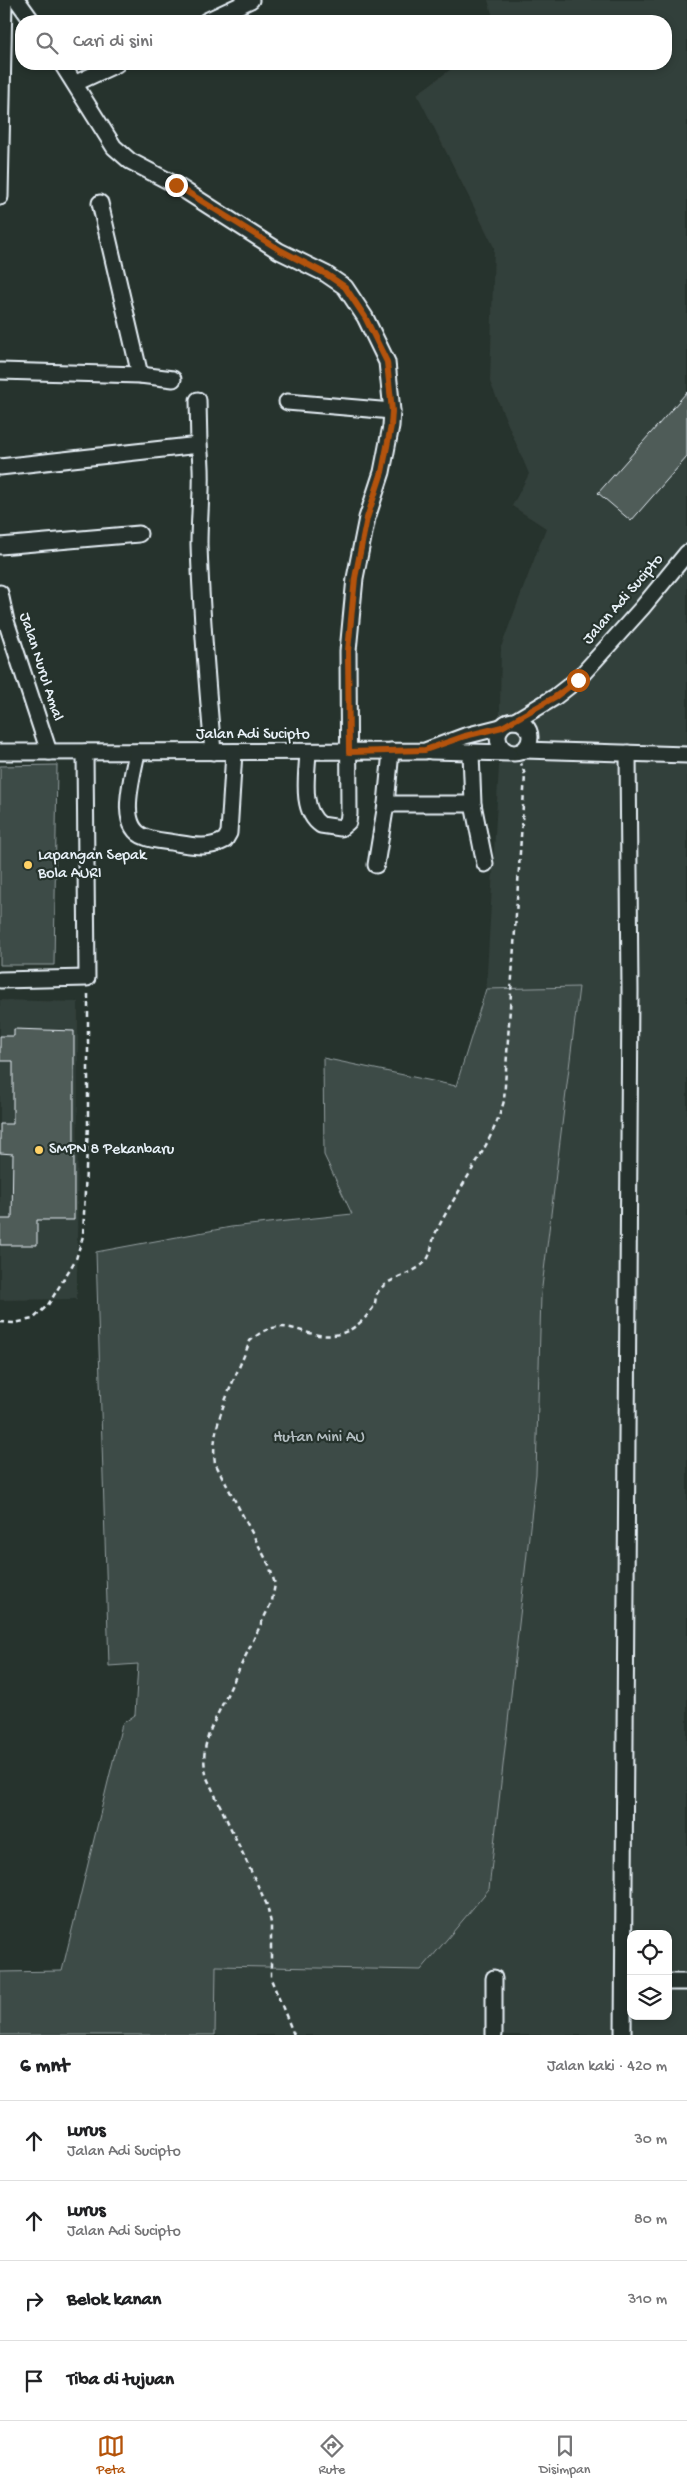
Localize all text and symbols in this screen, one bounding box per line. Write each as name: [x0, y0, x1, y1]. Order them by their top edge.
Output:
search box: [15, 15, 672, 70]
icon: search: [33, 29, 61, 57]
text: Cari di sini: [73, 31, 153, 54]
route end: [165, 174, 188, 197]
street label: Jalan Adi Sucipto: [580, 551, 668, 649]
street label: Jalan Nurul Amal: [14, 610, 66, 724]
route start: [567, 669, 590, 692]
street label: Jalan Adi Sucipto: [196, 726, 310, 745]
place label: Lapangan Sepak Bola AURI: [37, 847, 148, 884]
marker: Lapangan Sepak Bola AURI: [22, 859, 34, 871]
place label: SMPN 8 Pekanbaru: [49, 1141, 175, 1160]
marker: SMPN 8 Pekanbaru: [33, 1144, 45, 1156]
park label: Hutan Mini AU: [273, 1429, 365, 1448]
map controls: [627, 1930, 672, 2020]
button: locate: [627, 1930, 672, 1975]
button: layers: [627, 1975, 672, 2020]
text: 6 mnt: [20, 2055, 69, 2080]
text: Jalan kaki · 420 m: [547, 2058, 667, 2077]
text: Lurus: [67, 2120, 106, 2143]
icon: ahead: [20, 2127, 48, 2155]
text: 30 m: [634, 2131, 667, 2150]
text: Jalan Adi Sucipto: [67, 2143, 181, 2162]
text: Lurus: [67, 2200, 106, 2223]
icon: ahead: [20, 2207, 48, 2235]
text: 80 m: [634, 2211, 667, 2230]
text: Jalan Adi Sucipto: [67, 2223, 181, 2242]
icon: right: [20, 2287, 48, 2315]
text: Belok kanan: [67, 2289, 161, 2312]
text: 310 m: [628, 2291, 667, 2310]
icon: arrive: [20, 2367, 48, 2395]
text: Tiba di tujuan: [67, 2369, 174, 2392]
tab: Peta: [96, 2432, 125, 2479]
tab: Rute: [318, 2432, 346, 2479]
tab: Disimpan: [539, 2432, 591, 2479]

